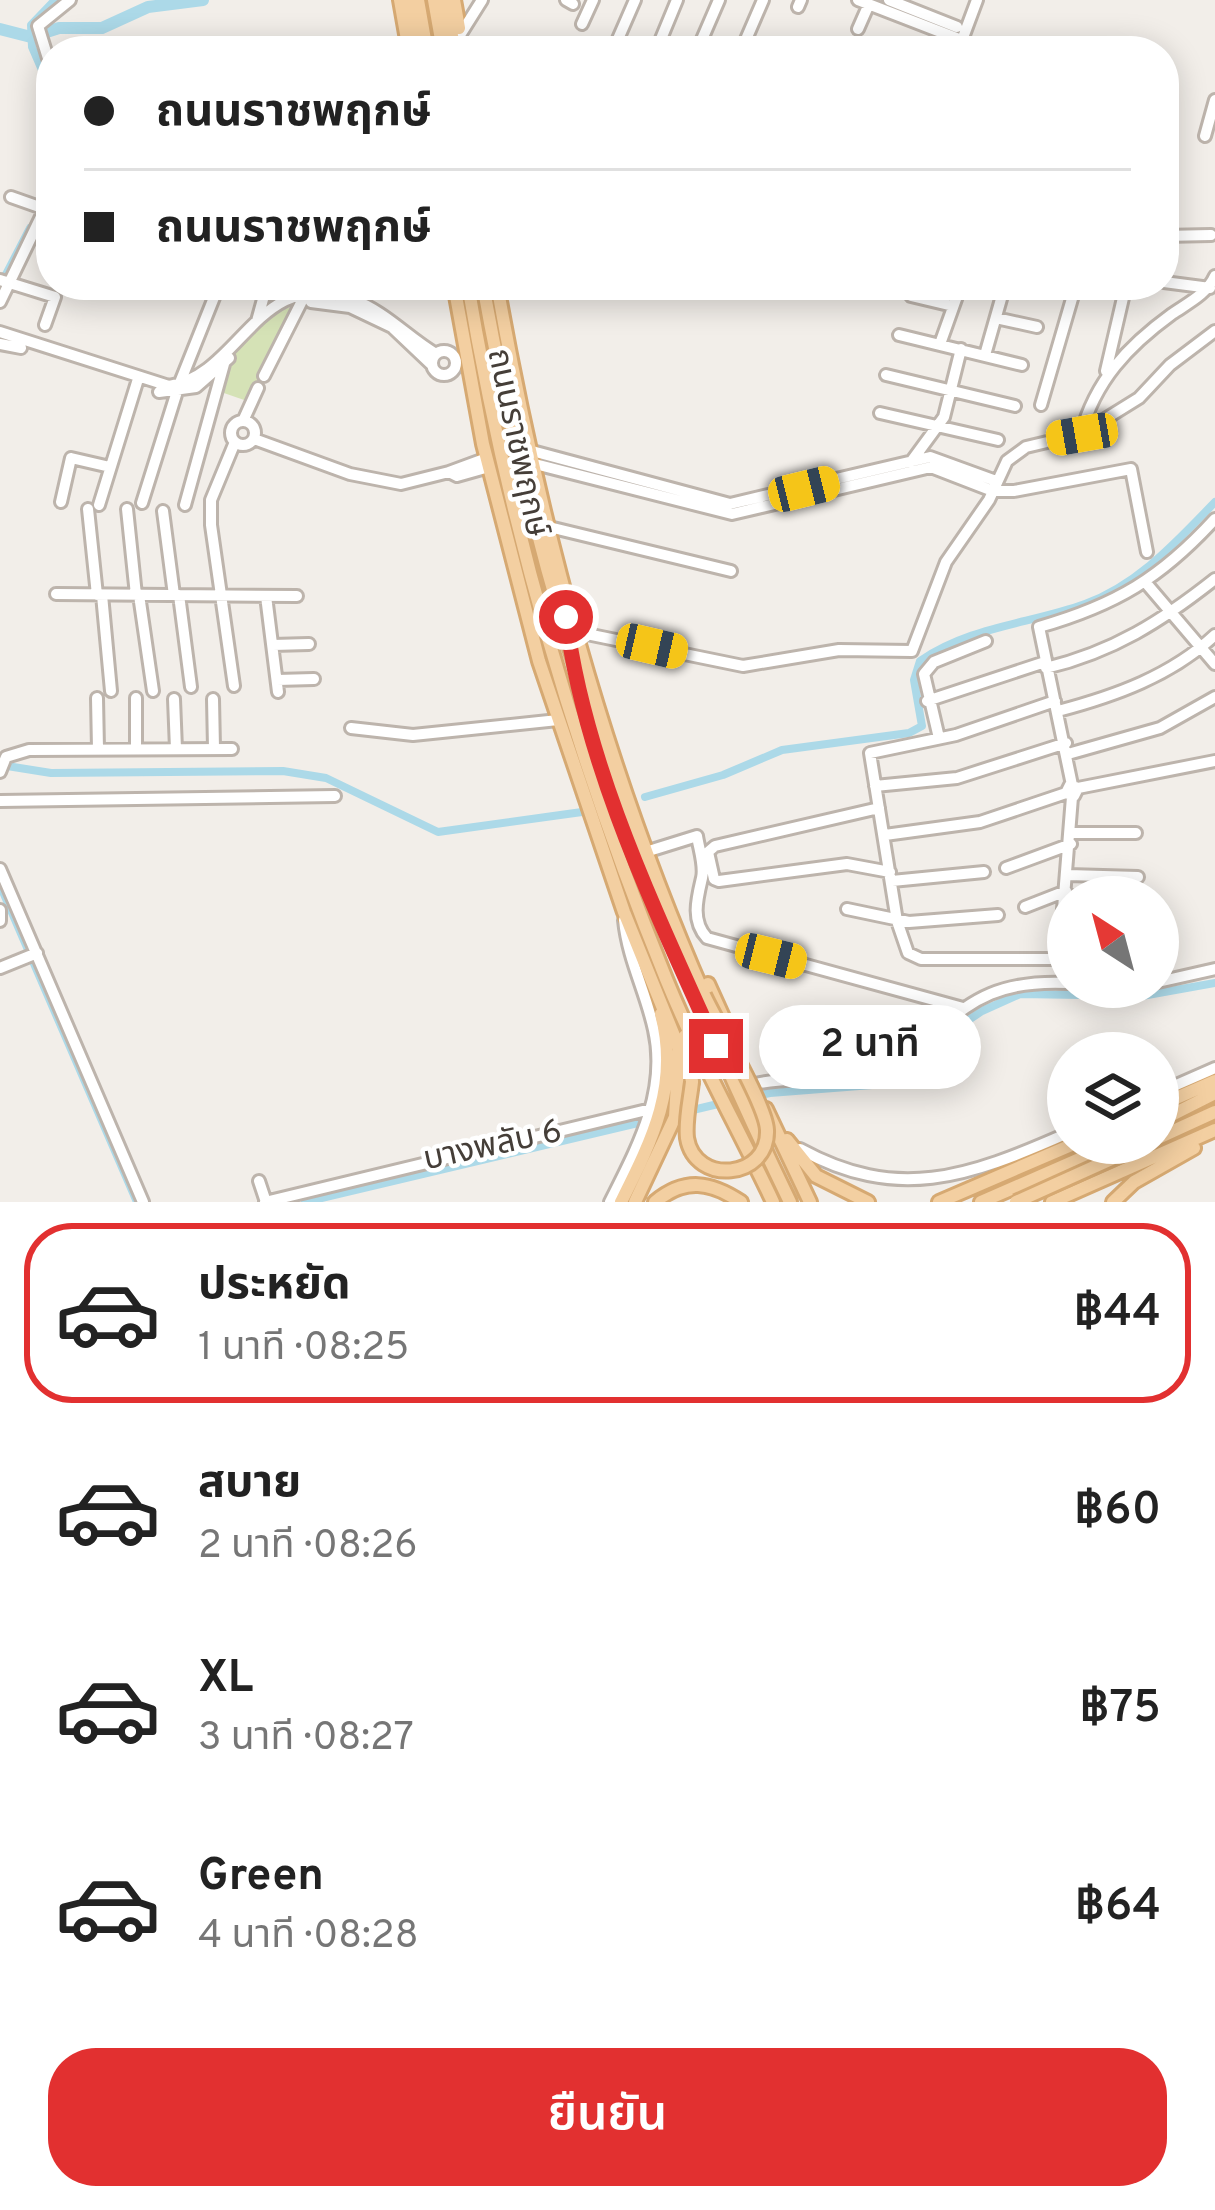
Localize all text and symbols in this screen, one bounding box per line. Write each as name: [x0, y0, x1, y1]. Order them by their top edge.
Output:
text: ถนนราชพฤกษ์: [156, 85, 431, 142]
text: ถนนราชพฤกษ์: [156, 201, 431, 258]
street label: ถนนราชพฤกษ์: [476, 345, 556, 541]
car: [1043, 410, 1121, 458]
car: [765, 463, 843, 515]
route start: [539, 590, 593, 644]
car: [613, 620, 691, 672]
north arrow: [1047, 876, 1179, 1008]
map controls: [1047, 876, 1179, 1164]
car: [732, 930, 810, 982]
callout: 2 นาที: [758, 1004, 980, 1088]
route end: [689, 1019, 743, 1073]
text: 2 นาที: [820, 1022, 920, 1071]
button: layers: [1047, 1032, 1179, 1164]
street label: บางพลับ 6: [420, 1112, 566, 1182]
text: ประหยัด: [198, 1258, 351, 1315]
icon: car: [54, 1259, 162, 1367]
text: ฿44: [1073, 1285, 1161, 1342]
text: 1 นาที · 08:25: [198, 1325, 409, 1374]
text: สบาย: [198, 1456, 301, 1513]
icon: car: [54, 1457, 162, 1565]
text: ฿60: [1074, 1483, 1161, 1540]
text: 2 นาที · 08:26: [198, 1523, 418, 1572]
text: XL: [198, 1651, 253, 1708]
icon: car: [54, 1655, 162, 1763]
text: ฿75: [1079, 1681, 1161, 1738]
text: 3 นาที · 08:27: [198, 1715, 414, 1764]
text: Green: [198, 1849, 324, 1906]
icon: car: [54, 1853, 162, 1961]
text: ฿64: [1074, 1879, 1161, 1936]
text: 4 นาที · 08:28: [198, 1913, 419, 1962]
button: ยืนยัน: [48, 2048, 1167, 2186]

